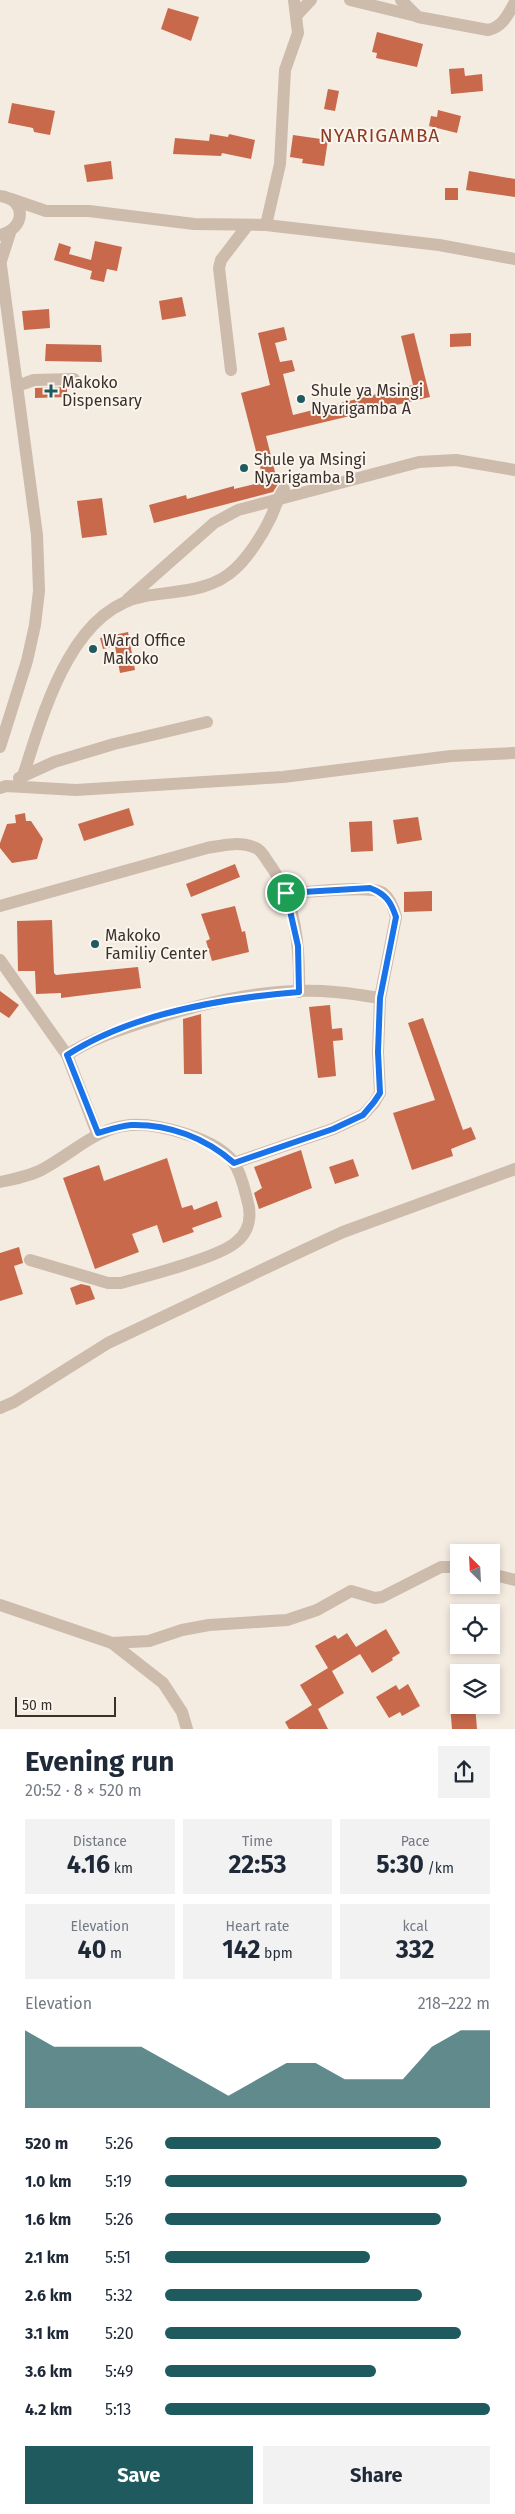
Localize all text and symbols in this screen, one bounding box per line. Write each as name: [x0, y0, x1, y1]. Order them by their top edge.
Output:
district label: NYARIGAMBA: [320, 124, 440, 147]
place label: Makoko Dispensary: [62, 373, 142, 410]
place label: Shule ya Msingi Nyarigamba A: [311, 381, 423, 418]
marker: Makoko Dispensary: [44, 384, 58, 398]
marker: Shule ya Msingi Nyarigamba A: [295, 393, 307, 405]
place label: Shule ya Msingi Nyarigamba B: [254, 450, 366, 487]
marker: Shule ya Msingi Nyarigamba B: [238, 462, 250, 474]
place label: Ward Office Makoko: [103, 631, 186, 668]
marker: Ward Office Makoko: [87, 643, 99, 655]
pin: [265, 872, 307, 914]
icon: arrive: [272, 879, 300, 907]
place label: Makoko Familiy Center: [105, 926, 208, 963]
marker: Makoko Familiy Center: [89, 938, 101, 950]
north arrow: [450, 1544, 500, 1594]
map controls: [450, 1544, 500, 1714]
button: locate: [450, 1604, 500, 1654]
button: layers: [450, 1664, 500, 1714]
scale bar: [15, 1694, 116, 1717]
text: 50 m: [22, 1697, 53, 1714]
text: Evening run: [25, 1745, 174, 1778]
button: share: [438, 1746, 490, 1798]
text: 20:52 · 8 × 520 m: [25, 1781, 142, 1800]
text: Distance: [73, 1833, 127, 1850]
text: Time: [242, 1833, 273, 1850]
text: Pace: [401, 1833, 430, 1850]
text: 4.16: [67, 1850, 110, 1880]
text: 22:53: [228, 1850, 287, 1880]
text: 5:30: [376, 1850, 424, 1880]
text: km: [110, 1860, 133, 1877]
text: /km: [424, 1860, 454, 1877]
text: Elevation: [70, 1918, 129, 1935]
text: Heart rate: [226, 1918, 289, 1935]
text: kcal: [403, 1918, 428, 1935]
text: 40: [78, 1935, 106, 1965]
text: 142: [222, 1935, 260, 1965]
text: 332: [396, 1935, 435, 1965]
text: m: [106, 1945, 122, 1962]
text: bpm: [260, 1945, 293, 1962]
text: Elevation: [25, 1994, 92, 2013]
text: 218–222 m: [418, 1994, 490, 2013]
text: 520 m: [25, 2134, 68, 2153]
text: 5:26: [105, 2134, 133, 2153]
text: 1.0 km: [25, 2172, 72, 2191]
text: 5:19: [105, 2172, 132, 2191]
text: 1.6 km: [25, 2210, 71, 2229]
text: 5:26: [105, 2210, 133, 2229]
text: 2.1 km: [25, 2248, 69, 2267]
text: 5:51: [105, 2248, 131, 2267]
text: 2.6 km: [25, 2286, 72, 2305]
text: 5:32: [105, 2286, 133, 2305]
text: 3.1 km: [25, 2324, 69, 2343]
text: 5:20: [105, 2324, 134, 2343]
text: 3.6 km: [25, 2362, 72, 2381]
text: 5:49: [105, 2362, 133, 2381]
text: 4.2 km: [25, 2400, 72, 2419]
text: 5:13: [105, 2400, 131, 2419]
button: Save: [25, 2446, 253, 2504]
button: Share: [263, 2446, 490, 2504]

